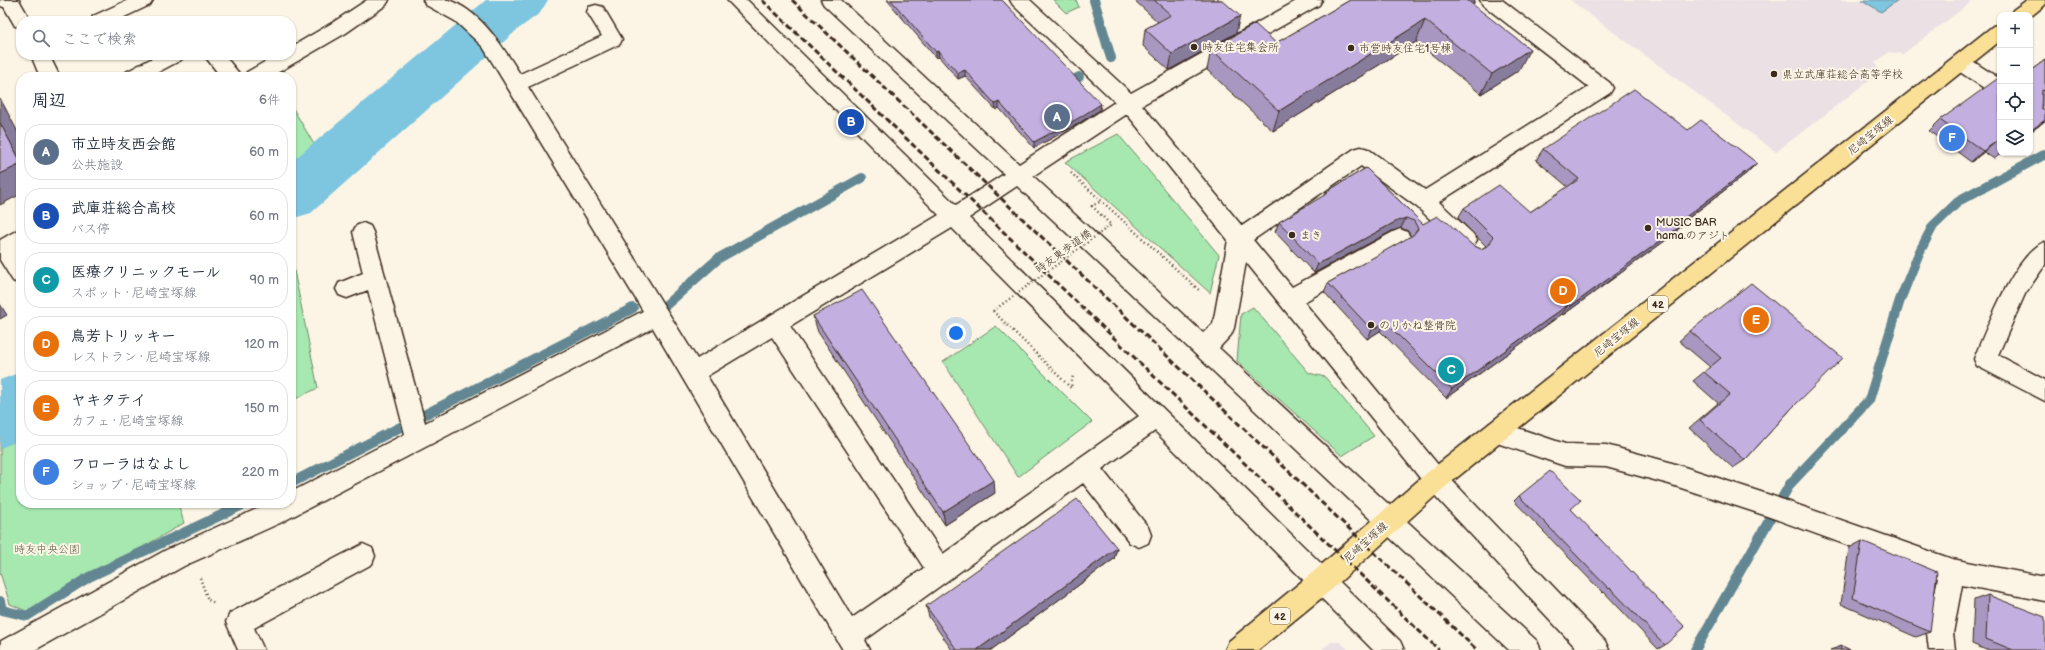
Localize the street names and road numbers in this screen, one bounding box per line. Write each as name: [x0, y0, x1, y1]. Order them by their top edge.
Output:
street label: 尼崎宝塚線: [1845, 113, 1896, 158]
street label: 時友東歩道橋: [1033, 227, 1094, 276]
road number: 42: [1648, 296, 1668, 312]
street label: 尼崎宝塚線: [1591, 315, 1642, 360]
street label: 尼崎宝塚線: [1341, 519, 1390, 566]
road number: 42: [1270, 608, 1290, 624]

